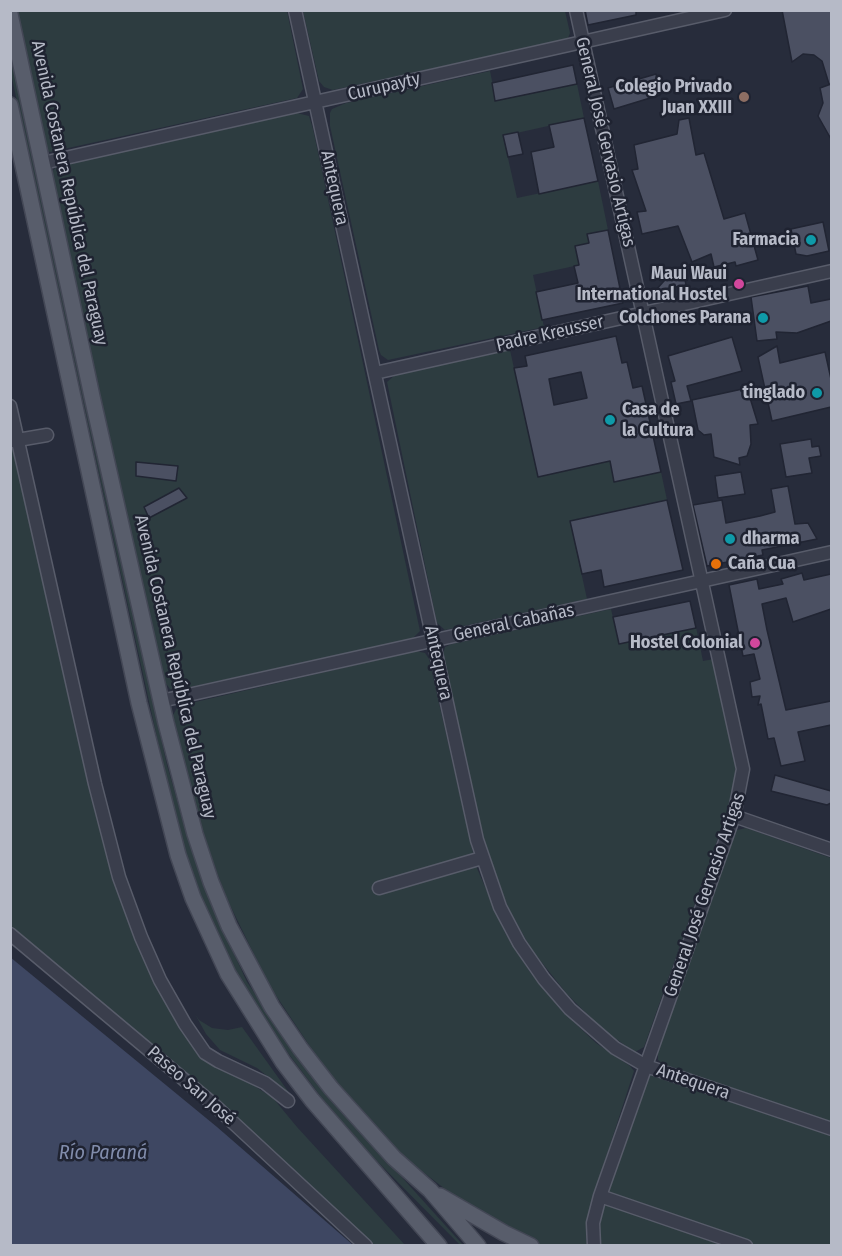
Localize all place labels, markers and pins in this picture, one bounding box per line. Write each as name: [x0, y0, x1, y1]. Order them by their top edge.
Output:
place label: Colegio Privado Juan XXIII: [615, 76, 732, 118]
marker: Colegio Privado Juan XXIII: [737, 90, 751, 104]
place label: Farmacia: [732, 229, 799, 251]
marker: Farmacia: [804, 233, 818, 247]
place label: Maui Waui International Hostel: [577, 263, 727, 306]
marker: Maui Waui International Hostel: [732, 277, 746, 291]
place label: Colchones Parana: [619, 307, 751, 329]
marker: Colchones Parana: [756, 311, 770, 325]
place label: tinglado: [742, 382, 805, 404]
marker: tinglado: [810, 386, 824, 400]
place label: Casa de la Cultura: [622, 399, 694, 442]
marker: Casa de la Cultura: [603, 413, 617, 427]
place label: dharma: [742, 528, 799, 550]
marker: dharma: [723, 532, 737, 546]
place label: Caña Cua: [728, 553, 796, 575]
marker: Caña Cua: [709, 557, 723, 571]
place label: Hostel Colonial: [630, 632, 743, 654]
marker: Hostel Colonial: [748, 636, 762, 650]

